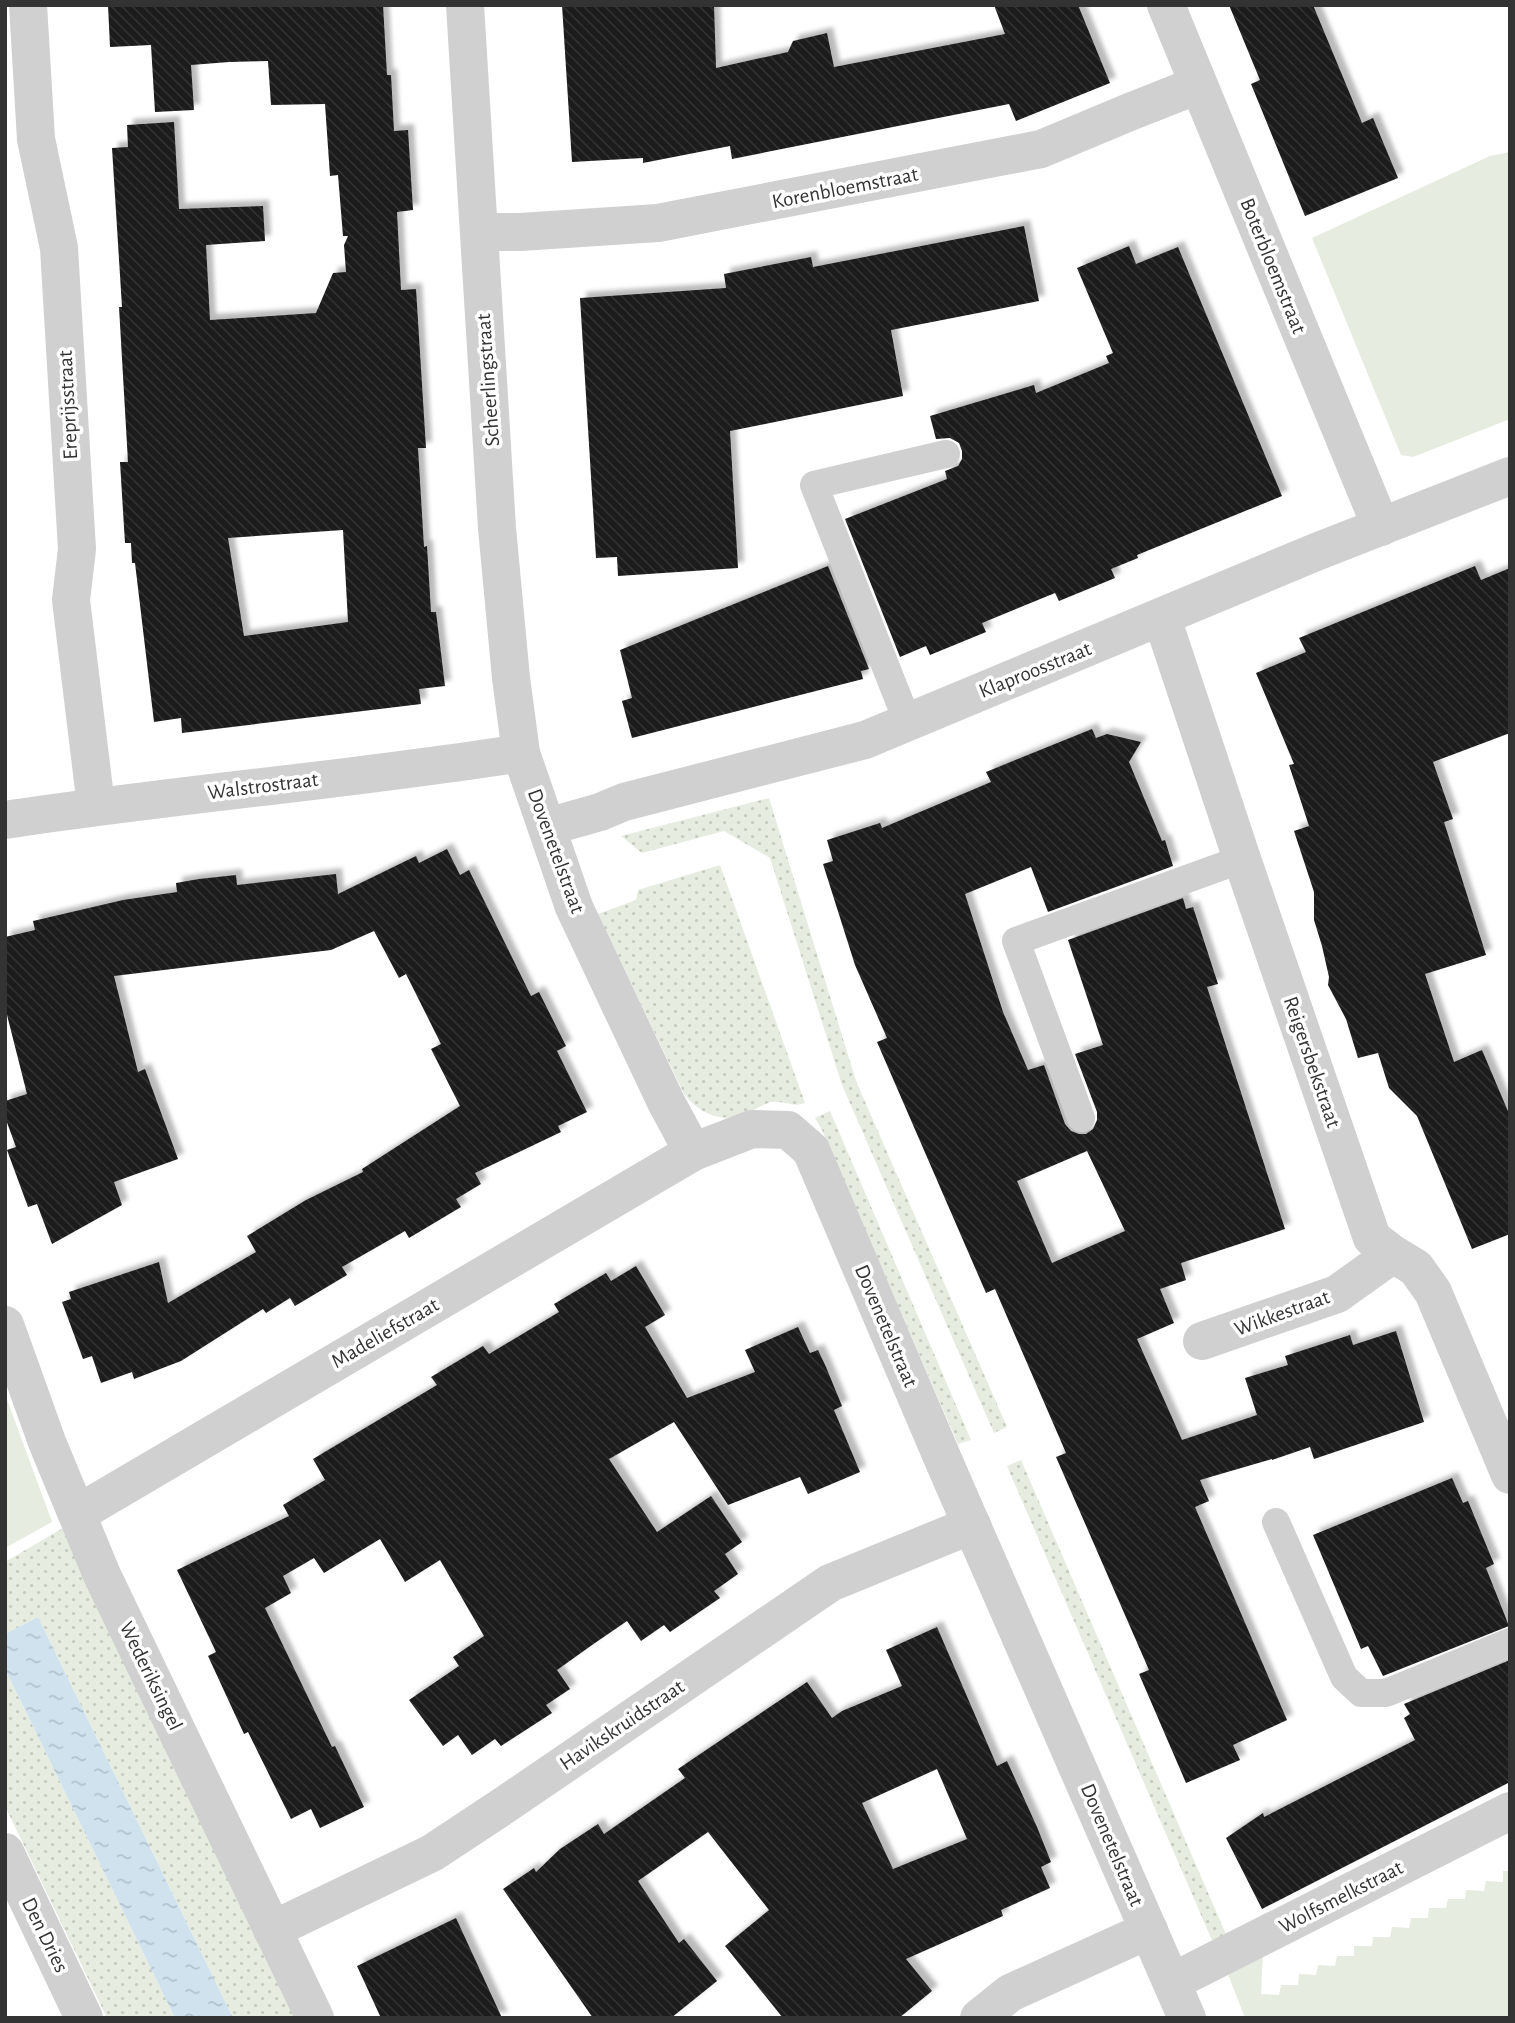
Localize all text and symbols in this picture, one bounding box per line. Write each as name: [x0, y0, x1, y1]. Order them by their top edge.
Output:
street label: Korenbloemstraat: [770, 163, 920, 212]
street label: Boterbloemstraat: [1236, 195, 1310, 337]
street label: Scheerlingstraat: [473, 313, 503, 447]
street label: Ereprijsstraat: [55, 350, 81, 460]
street label: Klaproosstraat: [976, 638, 1094, 702]
street label: Walstrostraat: [207, 769, 320, 803]
street label: Dovenetelstraat: [524, 786, 588, 916]
street label: Reigersbekstraat: [1280, 994, 1344, 1131]
street label: Dovenetelstraat: [851, 1262, 921, 1391]
street label: Wikkestraat: [1232, 1286, 1333, 1340]
street label: Madeliefstraat: [328, 1294, 442, 1372]
street label: Wederiksingel: [116, 1618, 186, 1734]
street label: Havikskruidstraat: [556, 1676, 688, 1774]
street label: Dovenetelstraat: [1077, 1781, 1147, 1910]
street label: Wolfsmelkstraat: [1276, 1857, 1407, 1937]
street label: Den Dries: [18, 1894, 72, 1976]

